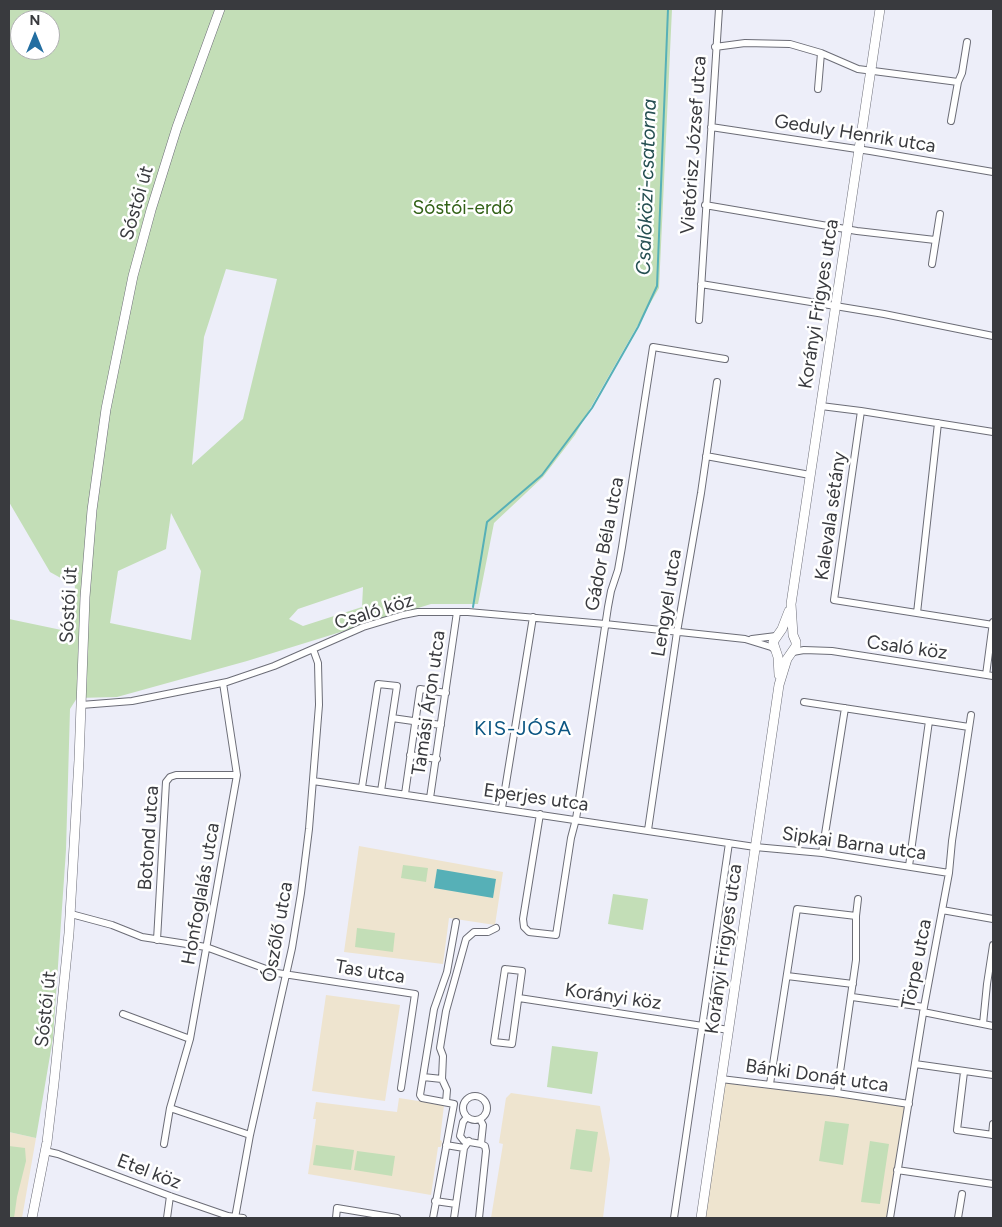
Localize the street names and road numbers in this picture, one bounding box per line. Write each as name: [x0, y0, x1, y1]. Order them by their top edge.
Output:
street label: Vietórisz József utca: [676, 55, 712, 235]
street label: Geduly Henrik utca: [773, 110, 937, 158]
street label: Sóstói út: [115, 163, 159, 243]
street label: Korányi Frigyes utca: [794, 217, 844, 391]
street label: Kalevala sétány: [811, 450, 851, 582]
street label: Gádor Béla utca: [581, 475, 629, 613]
street label: Lengyel utca: [647, 548, 687, 658]
street label: Sóstói út: [56, 566, 82, 644]
street label: Csaló köz: [332, 589, 416, 635]
street label: Tamási Áron utca: [408, 629, 450, 777]
street label: Csaló köz: [865, 631, 949, 665]
street label: Eperjes utca: [482, 779, 590, 817]
street label: Botond utca: [134, 785, 164, 891]
street label: Honfoglalás utca: [177, 821, 225, 967]
street label: Sipkai Barna utca: [780, 823, 928, 865]
street label: Korányi Frigyes utca: [701, 862, 747, 1036]
street label: Ószőlő utca: [258, 880, 298, 984]
street label: Törpe utca: [897, 917, 937, 1011]
street label: Tas utca: [334, 955, 406, 989]
street label: Sóstói út: [31, 970, 61, 1048]
street label: Korányi köz: [563, 979, 663, 1015]
street label: Bánki Donát utca: [744, 1055, 890, 1097]
street label: Etel köz: [114, 1149, 184, 1195]

